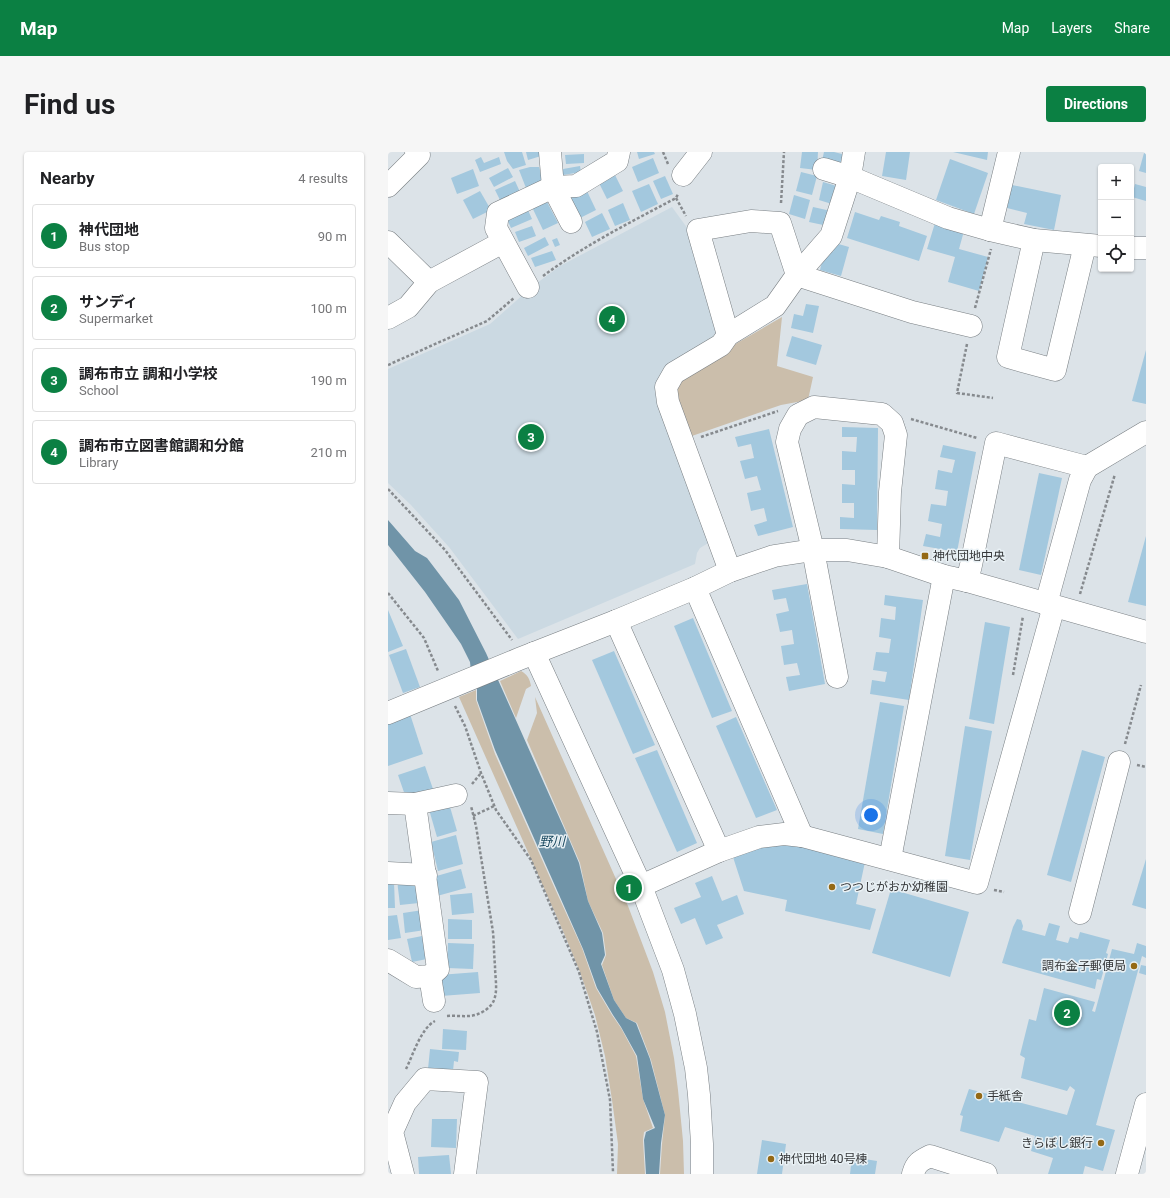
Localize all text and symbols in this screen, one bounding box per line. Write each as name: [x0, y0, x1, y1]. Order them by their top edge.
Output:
text: Map: [20, 17, 58, 40]
text: Map: [1002, 20, 1029, 36]
text: Layers: [1051, 20, 1092, 36]
text: Share: [1114, 20, 1150, 36]
button: Directions: [1046, 86, 1146, 122]
text: Find us: [24, 88, 115, 121]
map controls: [1098, 164, 1134, 272]
button: +: [1098, 164, 1134, 200]
text: Nearby: [40, 168, 95, 188]
text: 4 results: [298, 171, 348, 186]
button: −: [1098, 200, 1134, 236]
text: 神代団地: [79, 221, 139, 239]
text: 1: [50, 229, 58, 244]
text: 90 m: [318, 229, 347, 244]
button: locate: [1098, 236, 1134, 272]
text: Bus stop: [79, 239, 130, 254]
text: サンディ: [79, 293, 138, 311]
text: 2: [50, 301, 58, 316]
text: 100 m: [310, 301, 347, 316]
pin: 4: [599, 304, 625, 334]
text: Supermarket: [79, 311, 153, 326]
text: 調布市立 調和小学校: [79, 365, 218, 383]
text: 3: [50, 373, 58, 388]
text: 190 m: [310, 373, 347, 388]
text: School: [79, 383, 119, 398]
pin: 3: [518, 422, 544, 452]
text: 調布市立図書館調和分館: [79, 437, 244, 455]
text: 4: [50, 445, 58, 460]
text: 210 m: [310, 445, 347, 460]
text: Library: [79, 455, 118, 470]
place label: 神代団地中央: [933, 549, 1005, 563]
marker: 神代団地中央: [920, 551, 930, 561]
your location: [861, 805, 881, 825]
water label: 野川: [539, 834, 567, 849]
pin: 1: [616, 873, 642, 903]
place label: つつじがおか幼稚園: [840, 880, 948, 894]
marker: つつじがおか幼稚園: [827, 882, 837, 892]
place label: 調布金子郵便局: [1042, 959, 1126, 973]
marker: 調布金子郵便局: [1129, 961, 1139, 971]
pin: 2: [1054, 998, 1080, 1028]
place label: 手紙舎: [987, 1089, 1023, 1103]
marker: 手紙舎: [974, 1091, 984, 1101]
place label: きらぼし銀行: [1021, 1136, 1093, 1150]
marker: きらぼし銀行: [1096, 1138, 1106, 1148]
place label: 神代団地 40号棟: [779, 1152, 867, 1166]
marker: 神代団地 40号棟: [766, 1154, 776, 1164]

